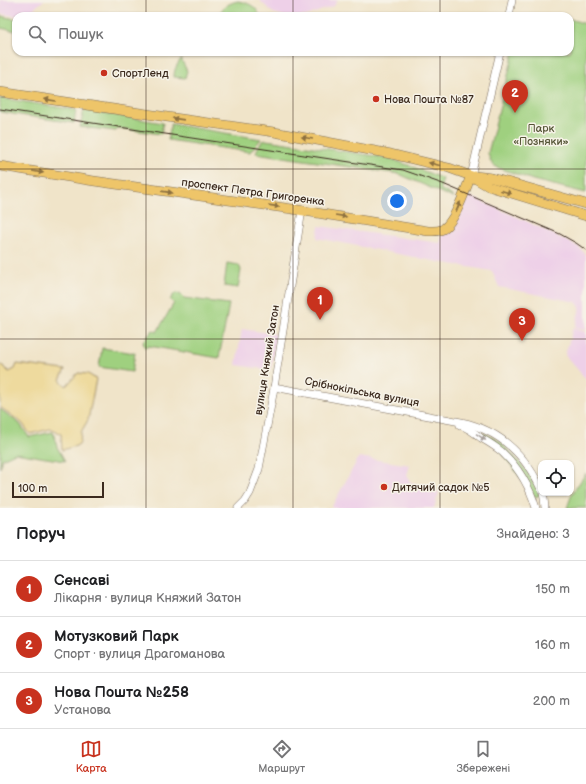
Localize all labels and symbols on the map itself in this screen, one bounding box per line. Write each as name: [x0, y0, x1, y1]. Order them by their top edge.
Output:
place label: СпортЛенд: [112, 67, 169, 80]
marker: СпортЛенд: [99, 68, 109, 78]
pin: 2: [502, 80, 528, 113]
place label: Нова Пошта №87: [384, 93, 474, 106]
marker: Нова Пошта №87: [371, 94, 381, 104]
one-way arrow: [43, 97, 56, 103]
one-way arrow: [172, 116, 184, 122]
park label: Парк «Позняки»: [513, 122, 569, 148]
one-way arrow: [301, 135, 313, 141]
one-way arrow: [428, 161, 440, 167]
one-way arrow: [32, 169, 45, 175]
street label: проспект Петра Григоренка: [181, 176, 326, 209]
one-way arrow: [161, 189, 173, 195]
one-way arrow: [501, 189, 513, 195]
your location: [387, 191, 407, 211]
one-way arrow: [455, 202, 461, 213]
one-way arrow: [268, 203, 281, 209]
one-way arrow: [335, 214, 347, 220]
pin: 1: [307, 287, 333, 320]
street label: вулиця Княжий Затон: [252, 304, 282, 416]
pin: 3: [509, 308, 535, 341]
street label: Срібнокільська вулиця: [304, 375, 420, 409]
one-way arrow: [475, 434, 487, 441]
scale bar: [12, 480, 104, 499]
place label: Дитячий садок №5: [392, 481, 489, 494]
marker: Дитячий садок №5: [379, 482, 389, 492]

